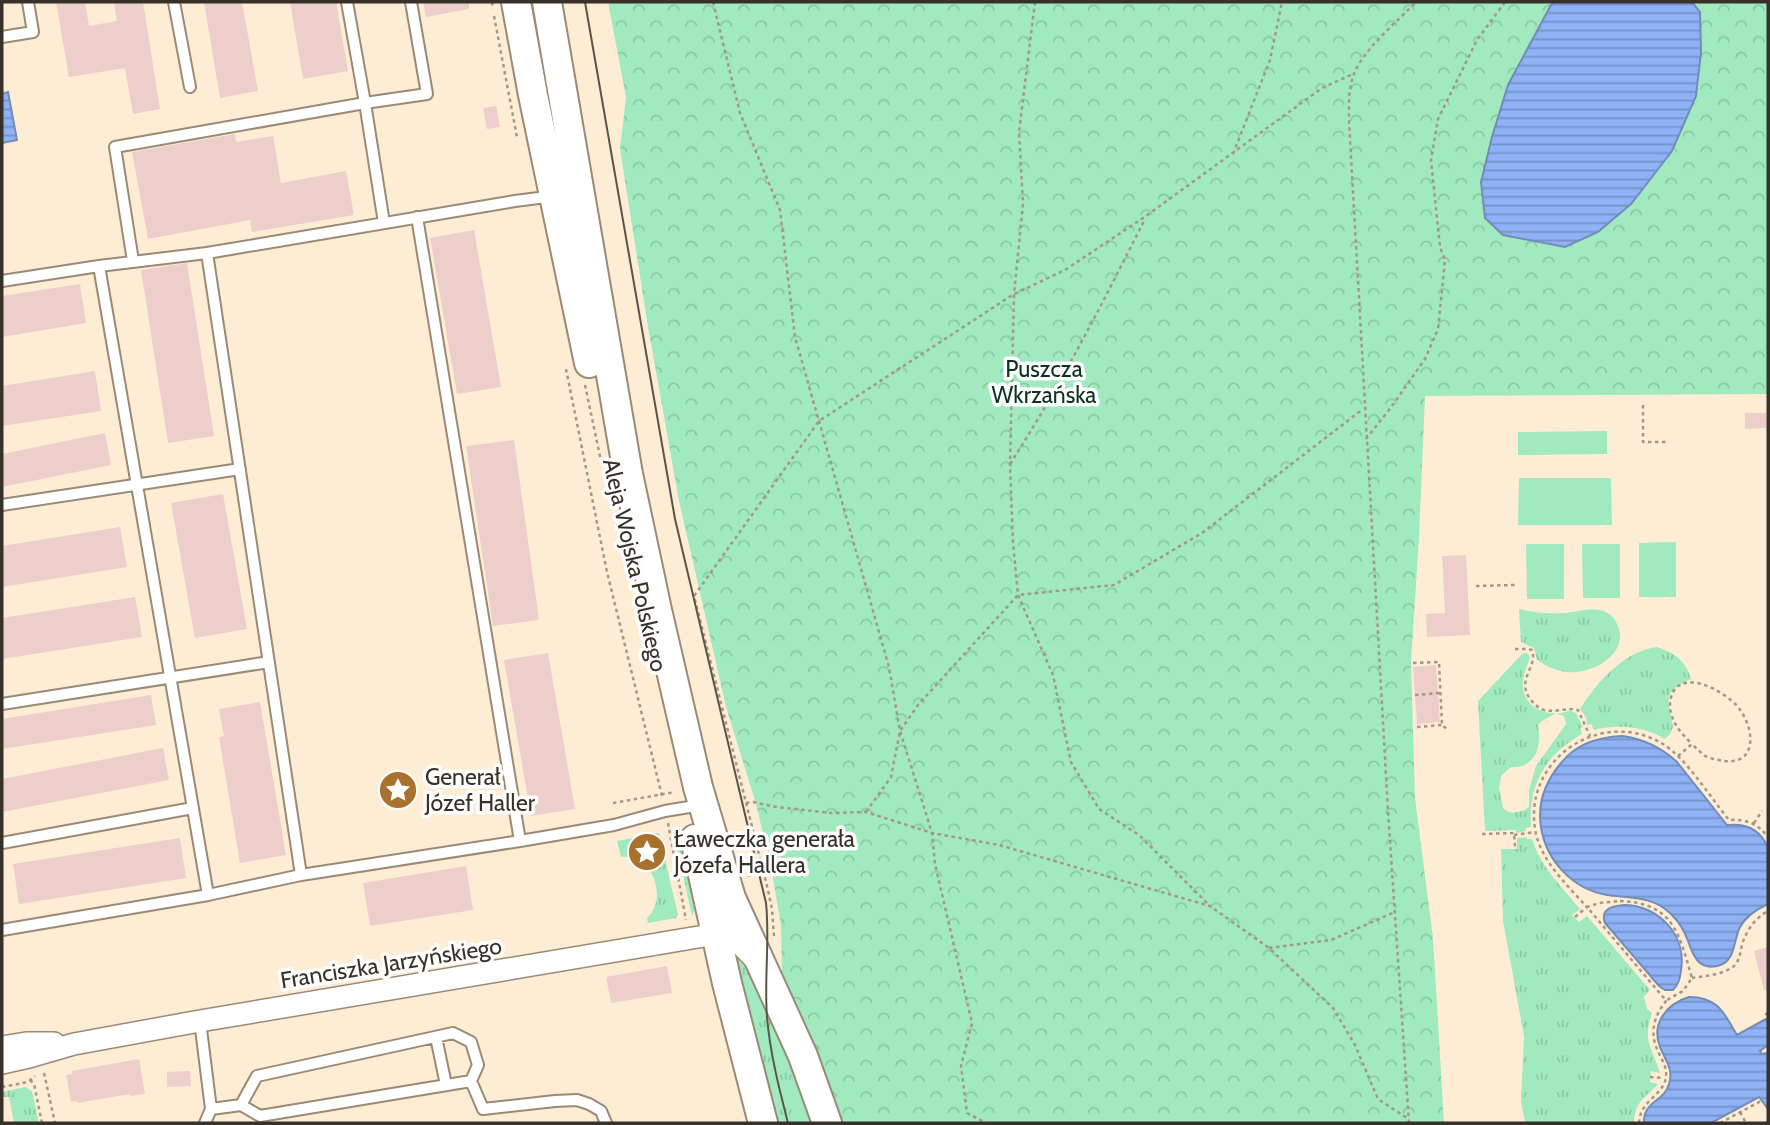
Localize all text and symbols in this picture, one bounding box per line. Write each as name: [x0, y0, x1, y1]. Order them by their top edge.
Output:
park label: Puszcza Wkrzańska: [992, 355, 1096, 409]
street label: Aleja Wojska Polskiego: [597, 456, 673, 674]
place label: Generał Józef Haller: [424, 763, 536, 817]
place icon: Generał Józef Haller: [377, 769, 419, 811]
place label: Ławeczka generała Józefa Hallera: [673, 825, 855, 879]
place icon: Ławeczka generała Józefa Hallera: [626, 831, 668, 873]
street label: Franciszka Jarzyńskiego: [278, 932, 504, 994]

